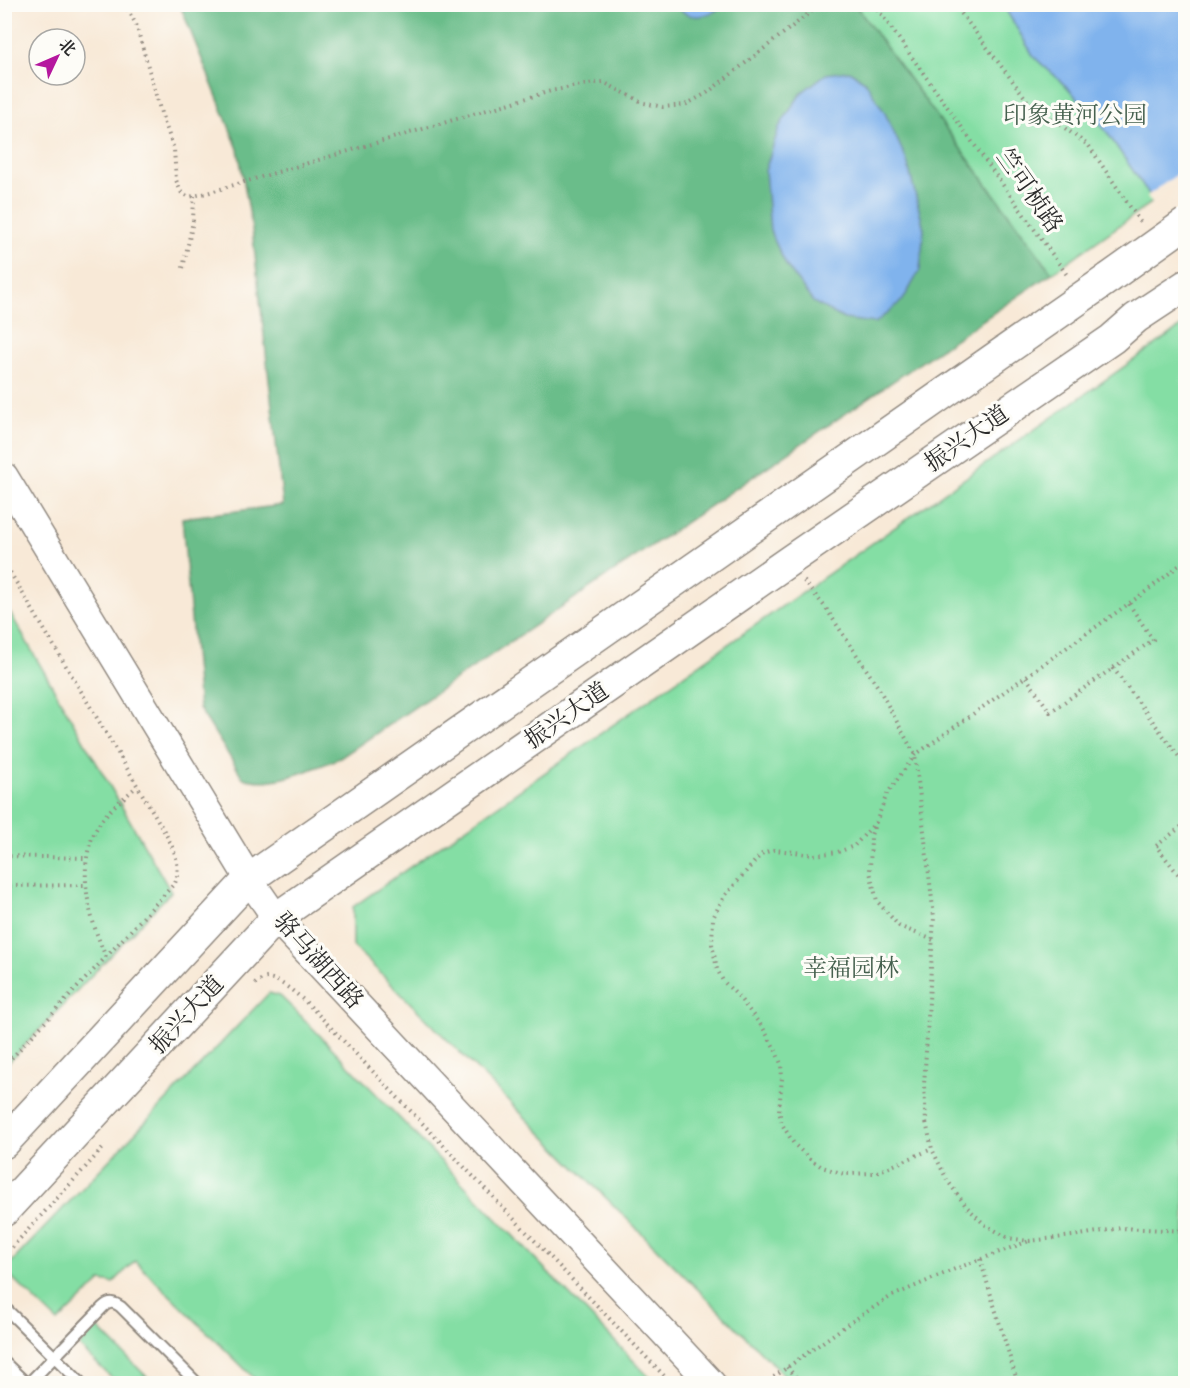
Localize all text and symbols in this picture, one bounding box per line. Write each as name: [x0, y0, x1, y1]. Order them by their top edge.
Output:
north arrow: [27, 27, 87, 87]
text: 北: [54, 35, 80, 60]
park label: 印象黄河公园: [1003, 101, 1147, 131]
street label: 竺可桢路: [989, 143, 1069, 239]
street label: 振兴大道: [919, 399, 1015, 479]
street label: 振兴大道: [519, 676, 615, 756]
street label: 骆马湖西路: [267, 906, 369, 1016]
park label: 幸福园林: [803, 954, 899, 984]
street label: 振兴大道: [143, 970, 231, 1060]

